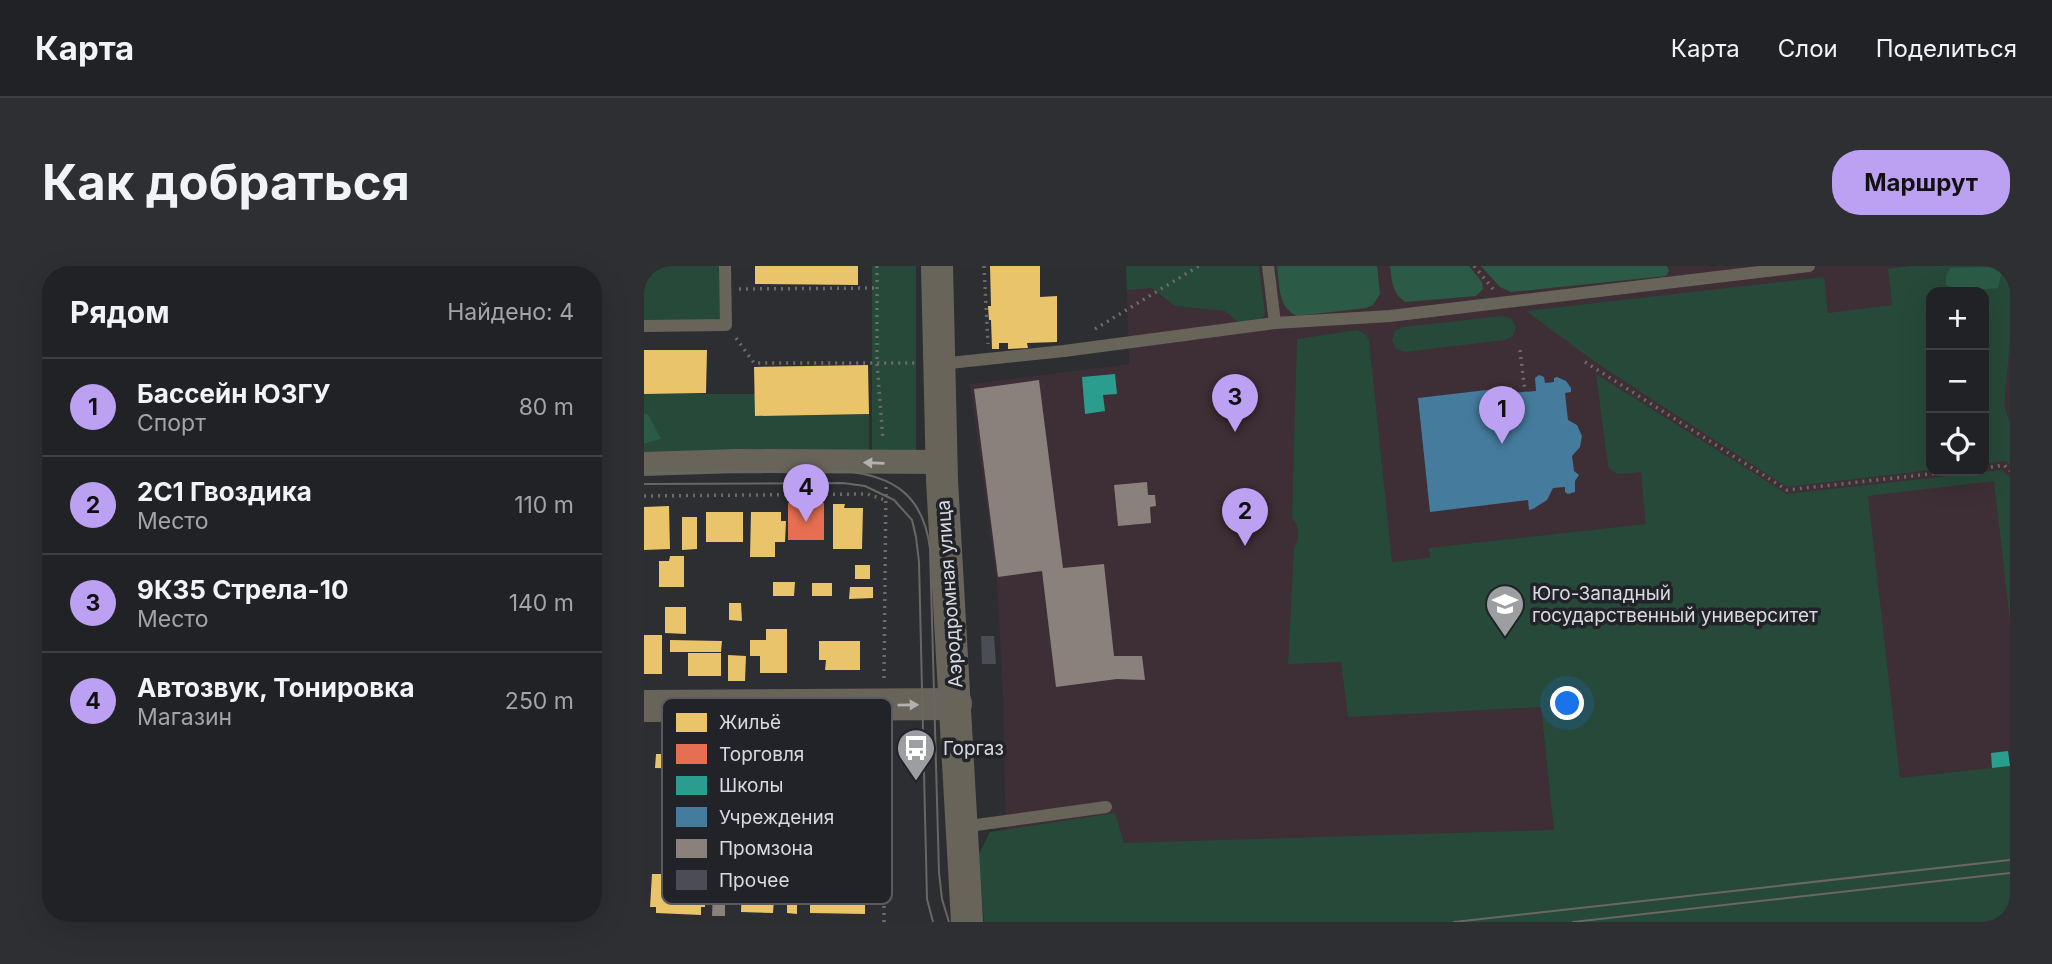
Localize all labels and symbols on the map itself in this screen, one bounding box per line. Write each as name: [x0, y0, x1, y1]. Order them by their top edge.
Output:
pin: 3: [1212, 374, 1258, 432]
pin: 1: [1479, 386, 1525, 444]
one-way arrow: [862, 457, 884, 468]
pin: 4: [783, 464, 829, 522]
pin: 2: [1222, 488, 1268, 546]
street label: Аэродромная улица: [931, 499, 968, 689]
place label: Юго-Западный государственный университет: [1532, 582, 1818, 627]
school or university icon: Юго-Западный государственный университет: [1484, 583, 1526, 638]
your location: [1550, 686, 1584, 720]
legend: [662, 698, 892, 904]
one-way arrow: [897, 699, 919, 710]
text: Жильё: [719, 711, 781, 734]
bus stop icon: Горгаз: [895, 727, 937, 782]
place label: Горгаз: [943, 737, 1004, 760]
text: Торговля: [719, 743, 804, 766]
text: Школы: [719, 774, 783, 797]
text: Учреждения: [719, 806, 834, 829]
text: Промзона: [719, 837, 813, 860]
text: Прочее: [719, 869, 789, 892]

